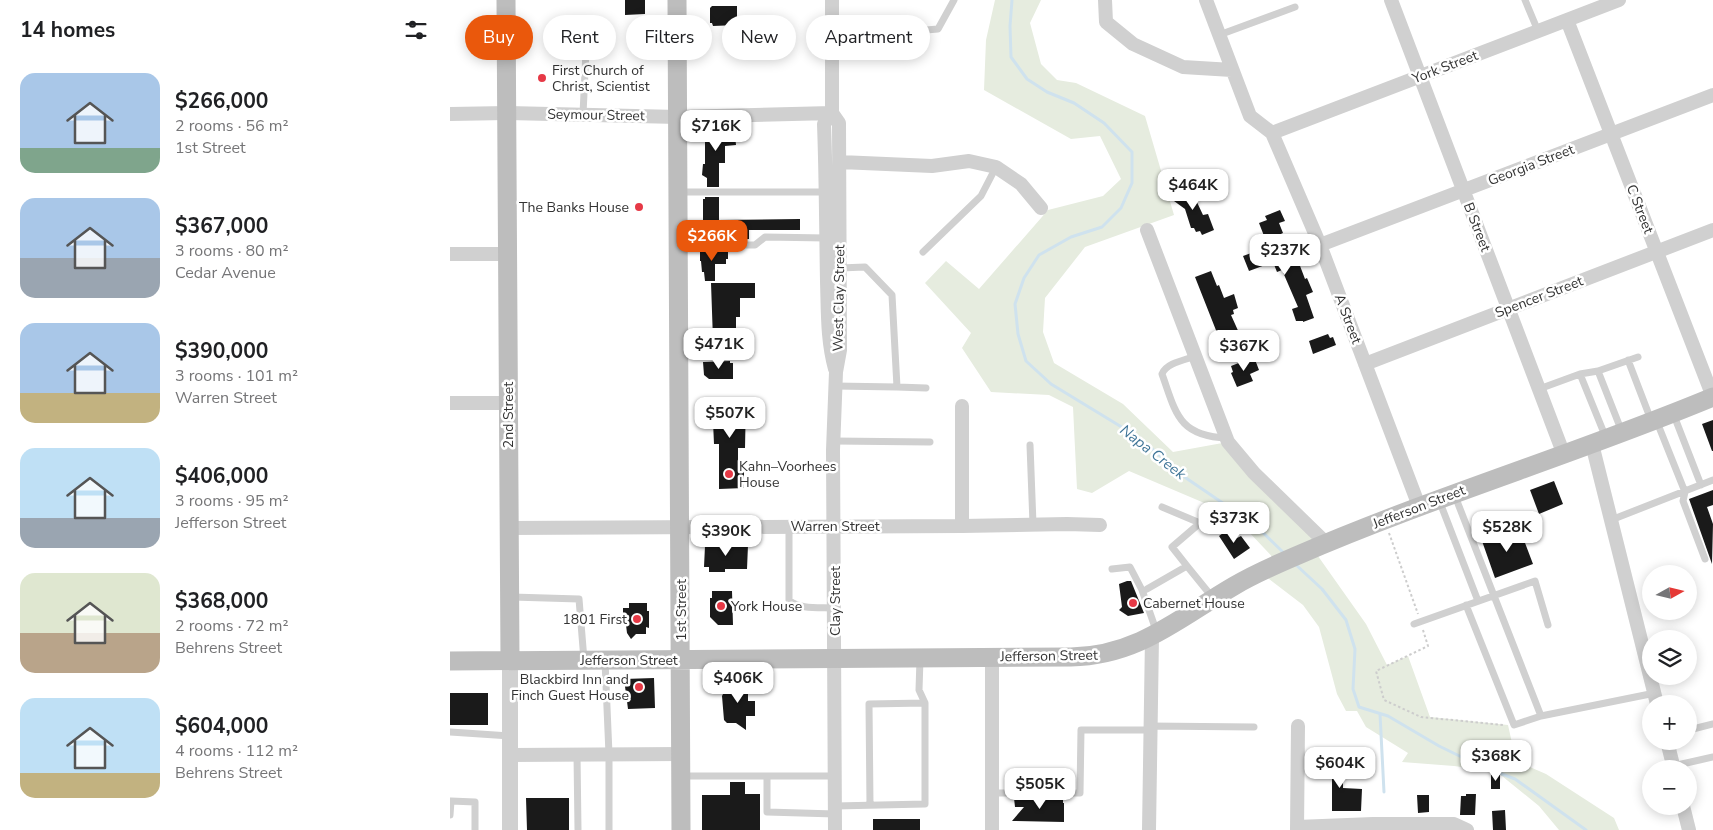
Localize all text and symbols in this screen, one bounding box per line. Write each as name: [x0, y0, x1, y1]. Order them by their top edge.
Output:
chip: Buy: [465, 15, 533, 60]
chip: Rent: [543, 15, 616, 60]
chip: Filters: [626, 15, 712, 60]
chip: New: [722, 15, 796, 60]
chip: Apartment: [806, 15, 930, 60]
text: 14 homes: [20, 16, 115, 44]
icon: filters: [402, 16, 430, 44]
street label: York Street: [1409, 46, 1481, 89]
place label: First Church of Christ, Scientist: [552, 61, 650, 96]
marker: First Church of Christ, Scientist: [536, 72, 548, 84]
text: $266,000: [175, 87, 268, 115]
icon: home: [60, 93, 120, 153]
street label: Seymour Street: [547, 105, 645, 125]
pin: $716K: [681, 110, 751, 152]
text: 2 rooms · 56 m²: [175, 115, 288, 137]
text: $716K: [691, 115, 741, 137]
text: 1st Street: [175, 137, 246, 159]
street label: Georgia Street: [1485, 140, 1577, 190]
pin: $464K: [1158, 168, 1228, 211]
text: $464K: [1168, 174, 1218, 196]
street label: C Street: [1622, 182, 1658, 236]
place label: The Banks House: [519, 198, 629, 217]
street label: B Street: [1459, 200, 1495, 254]
marker: The Banks House: [633, 201, 645, 213]
text: $367,000: [175, 212, 268, 240]
icon: home: [60, 218, 120, 278]
pin: $266K: [677, 220, 747, 262]
text: $266K: [687, 225, 737, 247]
pin: $237K: [1250, 234, 1320, 276]
text: $237K: [1260, 239, 1310, 261]
text: 3 rooms · 80 m²: [175, 240, 288, 262]
street label: West Clay Street: [829, 244, 849, 352]
text: Cedar Avenue: [175, 262, 276, 284]
street label: Spencer Street: [1492, 271, 1586, 322]
street label: A Street: [1330, 291, 1366, 347]
pin: $471K: [684, 328, 754, 370]
pin: $367K: [1209, 330, 1279, 372]
text: $471K: [694, 333, 744, 355]
text: $367K: [1219, 335, 1269, 357]
text: $390,000: [175, 337, 268, 365]
icon: home: [60, 343, 120, 403]
text: 3 rooms · 101 m²: [175, 365, 298, 387]
street label: 2nd Street: [499, 382, 518, 448]
text: Warren Street: [175, 387, 277, 409]
pin: $507K: [695, 396, 765, 439]
text: $507K: [705, 402, 755, 424]
water label: Napa Creek: [1116, 420, 1190, 484]
place label: Kahn–Voorhees House: [739, 457, 837, 492]
text: $406,000: [175, 462, 268, 490]
icon: home: [60, 468, 120, 528]
marker: Kahn–Voorhees House: [723, 468, 735, 480]
street label: Jefferson Street: [1369, 481, 1468, 534]
text: 3 rooms · 95 m²: [175, 490, 288, 512]
pin: $373K: [1199, 502, 1269, 544]
text: $373K: [1209, 507, 1259, 529]
pin: $528K: [1472, 510, 1542, 553]
text: Jefferson Street: [175, 512, 286, 534]
pin: $390K: [691, 514, 761, 557]
text: $528K: [1482, 516, 1532, 538]
street label: Warren Street: [790, 517, 880, 536]
text: $390K: [701, 520, 751, 542]
north arrow: [1642, 565, 1698, 620]
map controls: [1642, 565, 1697, 815]
street label: Clay Street: [826, 566, 845, 636]
street label: 1st Street: [672, 579, 691, 641]
text: $368,000: [175, 587, 268, 615]
icon: home: [60, 593, 120, 653]
place label: Cabernet House: [1143, 594, 1245, 613]
place label: York House: [730, 597, 802, 616]
marker: Cabernet House: [1127, 597, 1139, 609]
marker: York House: [715, 600, 727, 612]
place label: 1801 First: [562, 610, 627, 629]
marker: 1801 First: [631, 613, 643, 625]
text: 2 rooms · 72 m²: [175, 615, 288, 637]
button: layers: [1642, 630, 1697, 685]
text: Behrens Street: [175, 637, 282, 659]
street label: Jefferson Street: [999, 646, 1098, 666]
street label: Jefferson Street: [579, 651, 678, 670]
pin: $406K: [703, 662, 773, 704]
text: $406K: [713, 667, 763, 689]
place label: Blackbird Inn and Finch Guest House: [511, 670, 629, 705]
marker: Blackbird Inn and Finch Guest House: [633, 681, 645, 693]
button: +: [1642, 695, 1697, 750]
text: $604,000: [175, 712, 268, 740]
icon: home: [60, 718, 120, 778]
text: 4 rooms · 112 m²: [175, 740, 298, 762]
pin: $368K: [1461, 740, 1531, 782]
text: $368K: [1471, 745, 1521, 767]
pin: $604K: [1305, 746, 1375, 789]
text: $604K: [1315, 752, 1365, 774]
button: −: [1642, 760, 1697, 815]
text: Behrens Street: [175, 762, 282, 784]
pin: $505K: [1005, 768, 1075, 810]
text: $505K: [1015, 773, 1065, 795]

